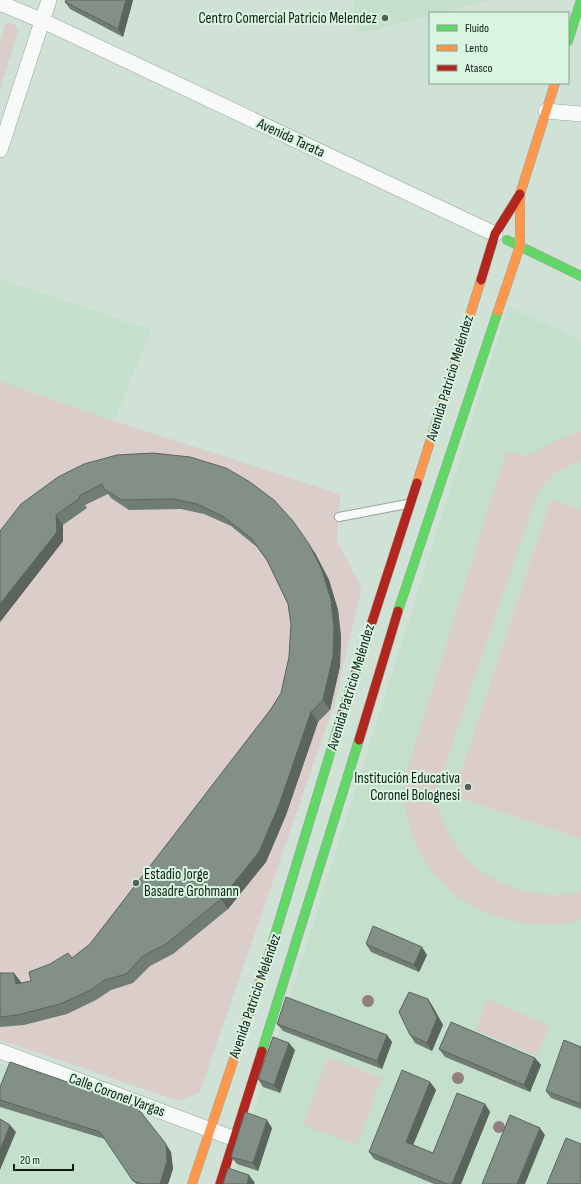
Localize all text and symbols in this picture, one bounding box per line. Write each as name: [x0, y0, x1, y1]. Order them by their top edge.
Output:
place label: Centro Comercial Patricio Melendez: [198, 9, 378, 28]
legend: [429, 12, 569, 84]
marker: Centro Comercial Patricio Melendez: [380, 13, 390, 23]
text: Fluido: [465, 21, 489, 36]
text: Lento: [465, 41, 488, 56]
text: Atasco: [464, 61, 492, 76]
street label: Avenida Tarata: [253, 114, 328, 162]
street label: Avenida Patricio Meléndez: [422, 312, 478, 444]
street label: Avenida Patricio Meléndez: [323, 621, 379, 753]
place label: Institución Educativa Coronel Bolognesi: [354, 769, 460, 805]
marker: Institución Educativa Coronel Bolognesi: [463, 782, 473, 792]
place label: Estadio Jorge Basadre Grohmann: [144, 865, 239, 901]
marker: Estadio Jorge Basadre Grohmann: [131, 878, 141, 888]
street label: Avenida Patricio Meléndez: [224, 931, 285, 1062]
street label: Calle Coronel Vargas: [66, 1069, 168, 1121]
scale bar: [14, 1146, 73, 1172]
text: 20 m: [20, 1153, 40, 1168]

